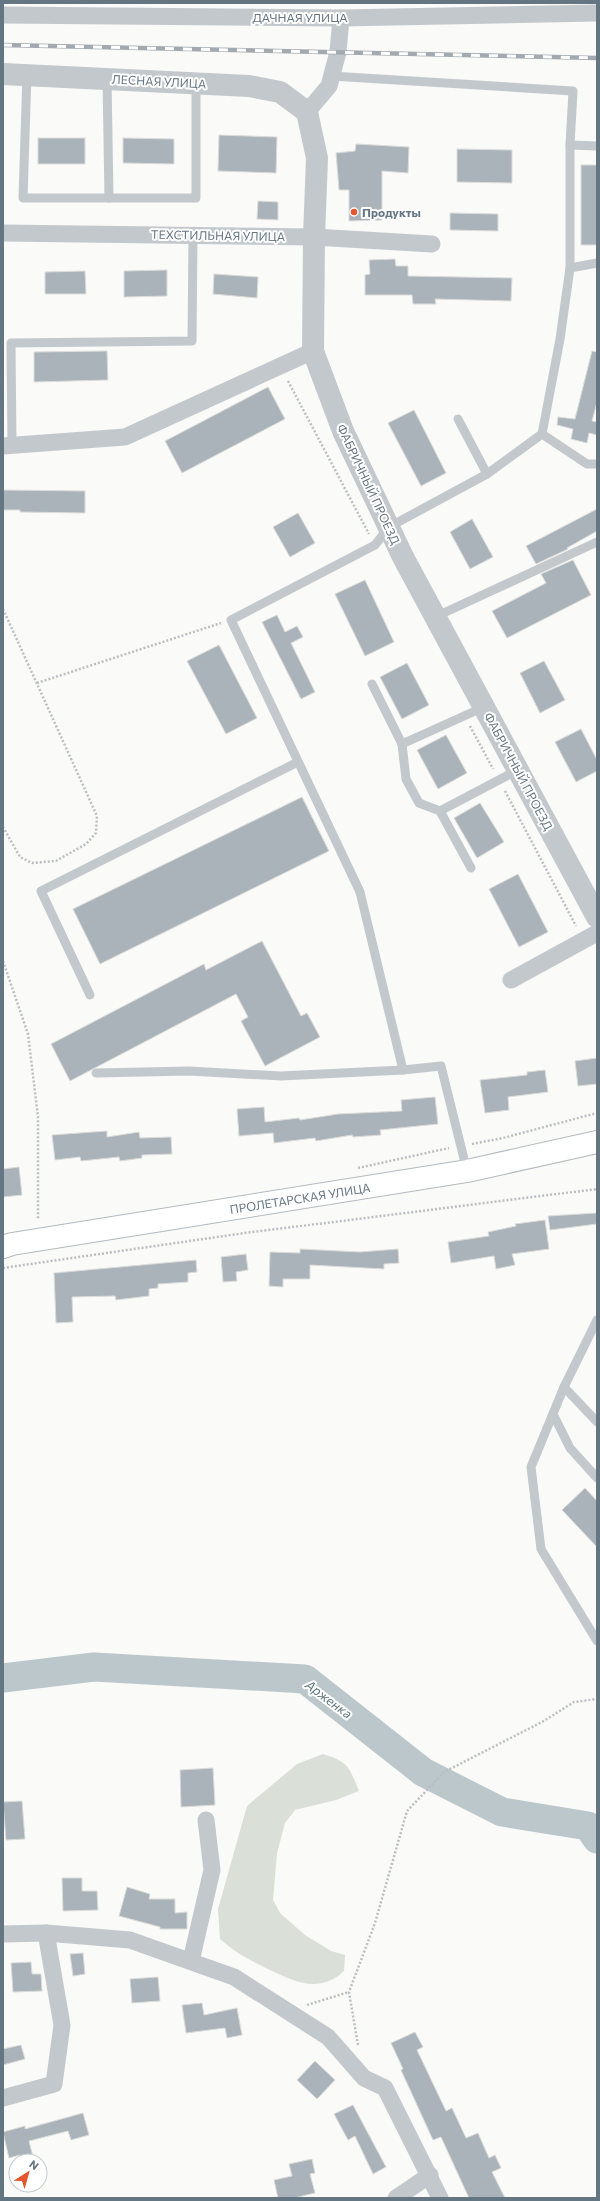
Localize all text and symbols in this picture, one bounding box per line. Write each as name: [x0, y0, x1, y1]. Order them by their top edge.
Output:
street label: ДАЧНАЯ УЛИЦА: [252, 10, 348, 24]
street label: ЛЕСНАЯ УЛИЦА: [111, 72, 207, 90]
place label: Продукты: [362, 205, 421, 219]
marker: Продукты: [349, 207, 359, 217]
street label: ТЕХСТИЛЬНАЯ УЛИЦА: [151, 227, 285, 243]
street label: ФАБРИЧНЫЙ ПРОЕЗД: [335, 422, 403, 547]
street label: ФАБРИЧНЫЙ ПРОЕЗД: [482, 710, 556, 833]
street label: ПРОЛЕТАРСКАЯ УЛИЦА: [229, 1180, 371, 1216]
water label: Арженка: [302, 1676, 356, 1722]
north arrow: [8, 2153, 48, 2193]
text: N: [27, 2157, 42, 2172]

